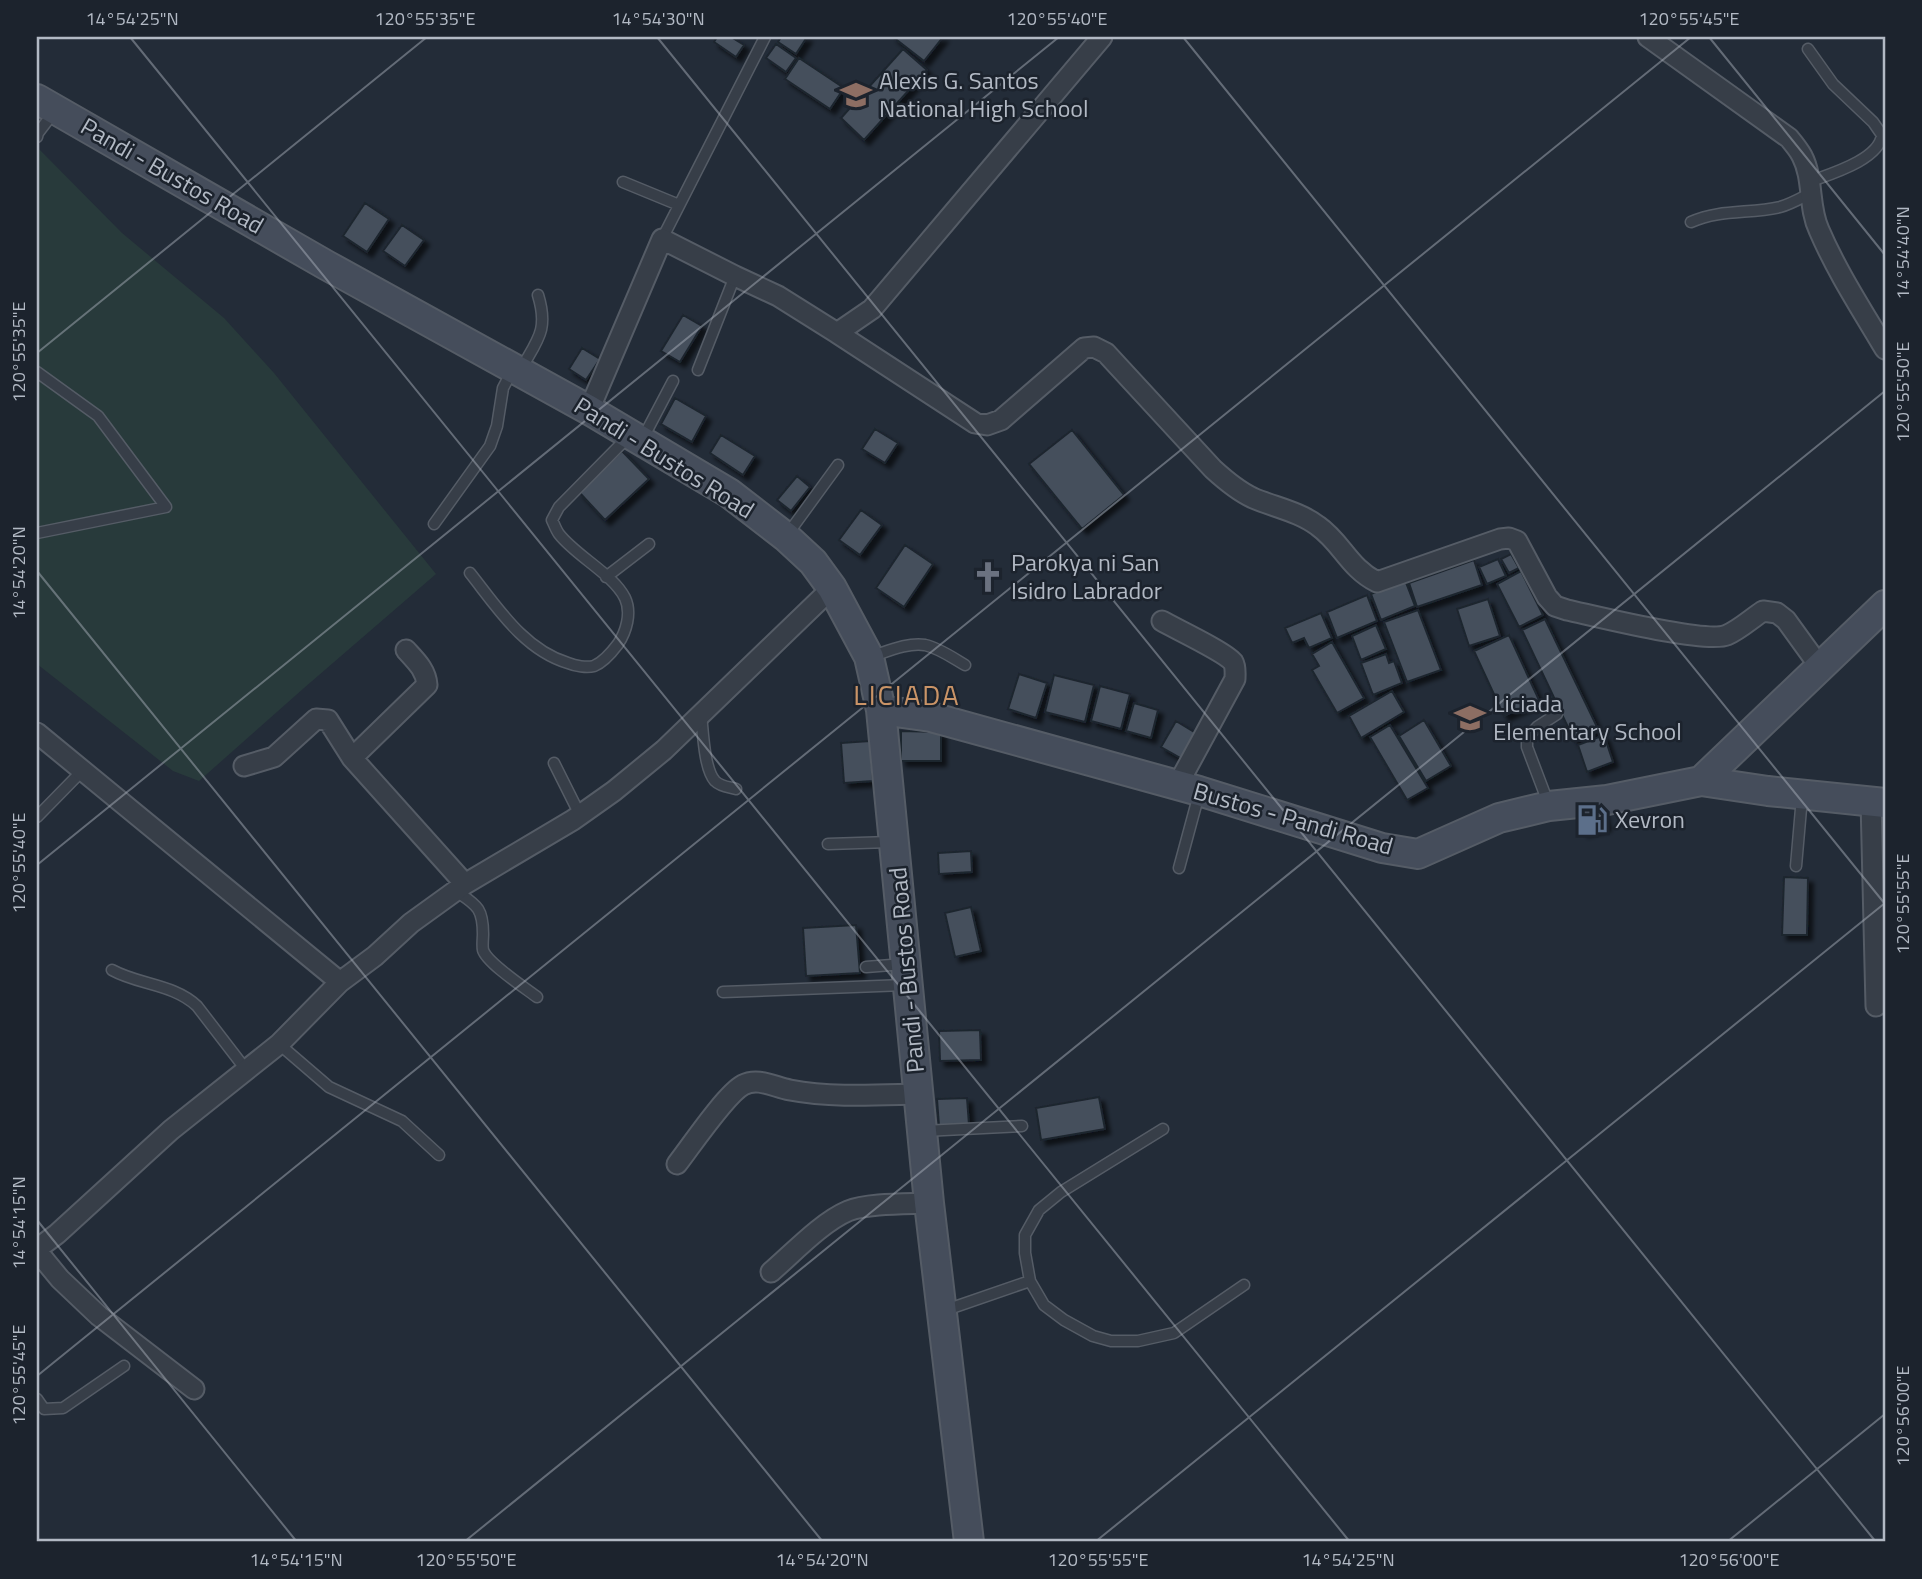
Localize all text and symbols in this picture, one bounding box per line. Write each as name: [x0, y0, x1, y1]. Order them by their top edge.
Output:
text: 14°54'25"N: [85, 5, 179, 32]
text: 120°55'35"E: [374, 5, 476, 32]
text: 14°54'30"N: [611, 5, 705, 32]
text: 120°55'40"E: [1006, 5, 1108, 32]
text: 120°55'45"E: [1638, 5, 1740, 32]
place label: Alexis G. Santos National High School: [879, 62, 1089, 126]
school or university icon: Alexis G. Santos National High School: [839, 78, 873, 112]
street label: Pandi - Bustos Road: [74, 108, 271, 242]
text: 14°54'40"N: [1889, 206, 1916, 300]
text: 120°55'35"E: [5, 301, 32, 403]
text: 120°55'50"E: [1889, 341, 1916, 443]
street label: Pandi - Bustos Road: [568, 387, 762, 527]
text: 14°54'20"N: [5, 526, 32, 620]
place label: Parokya ni San Isidro Labrador: [1011, 544, 1162, 608]
church icon: Parokya ni San Isidro Labrador: [971, 560, 1005, 594]
district label: LICIADA: [853, 673, 961, 716]
place label: Liciada Elementary School: [1493, 685, 1682, 749]
school or university icon: Liciada Elementary School: [1453, 701, 1487, 735]
street label: Bustos - Pandi Road: [1189, 772, 1397, 864]
place label: Xevron: [1615, 801, 1685, 837]
fuel station icon: Xevron: [1575, 803, 1609, 837]
text: 120°55'40"E: [5, 812, 32, 914]
text: 120°55'55"E: [1889, 853, 1916, 955]
street label: Pandi - Bustos Road: [879, 866, 933, 1074]
text: 14°54'15"N: [5, 1176, 32, 1270]
text: 120°55'45"E: [5, 1324, 32, 1426]
text: 120°56'00"E: [1889, 1365, 1916, 1467]
text: 14°54'15"N: [249, 1546, 343, 1573]
text: 120°55'50"E: [415, 1546, 517, 1573]
text: 14°54'20"N: [775, 1546, 869, 1573]
text: 120°55'55"E: [1047, 1546, 1149, 1573]
text: 14°54'25"N: [1301, 1546, 1395, 1573]
text: 120°56'00"E: [1678, 1546, 1780, 1573]

